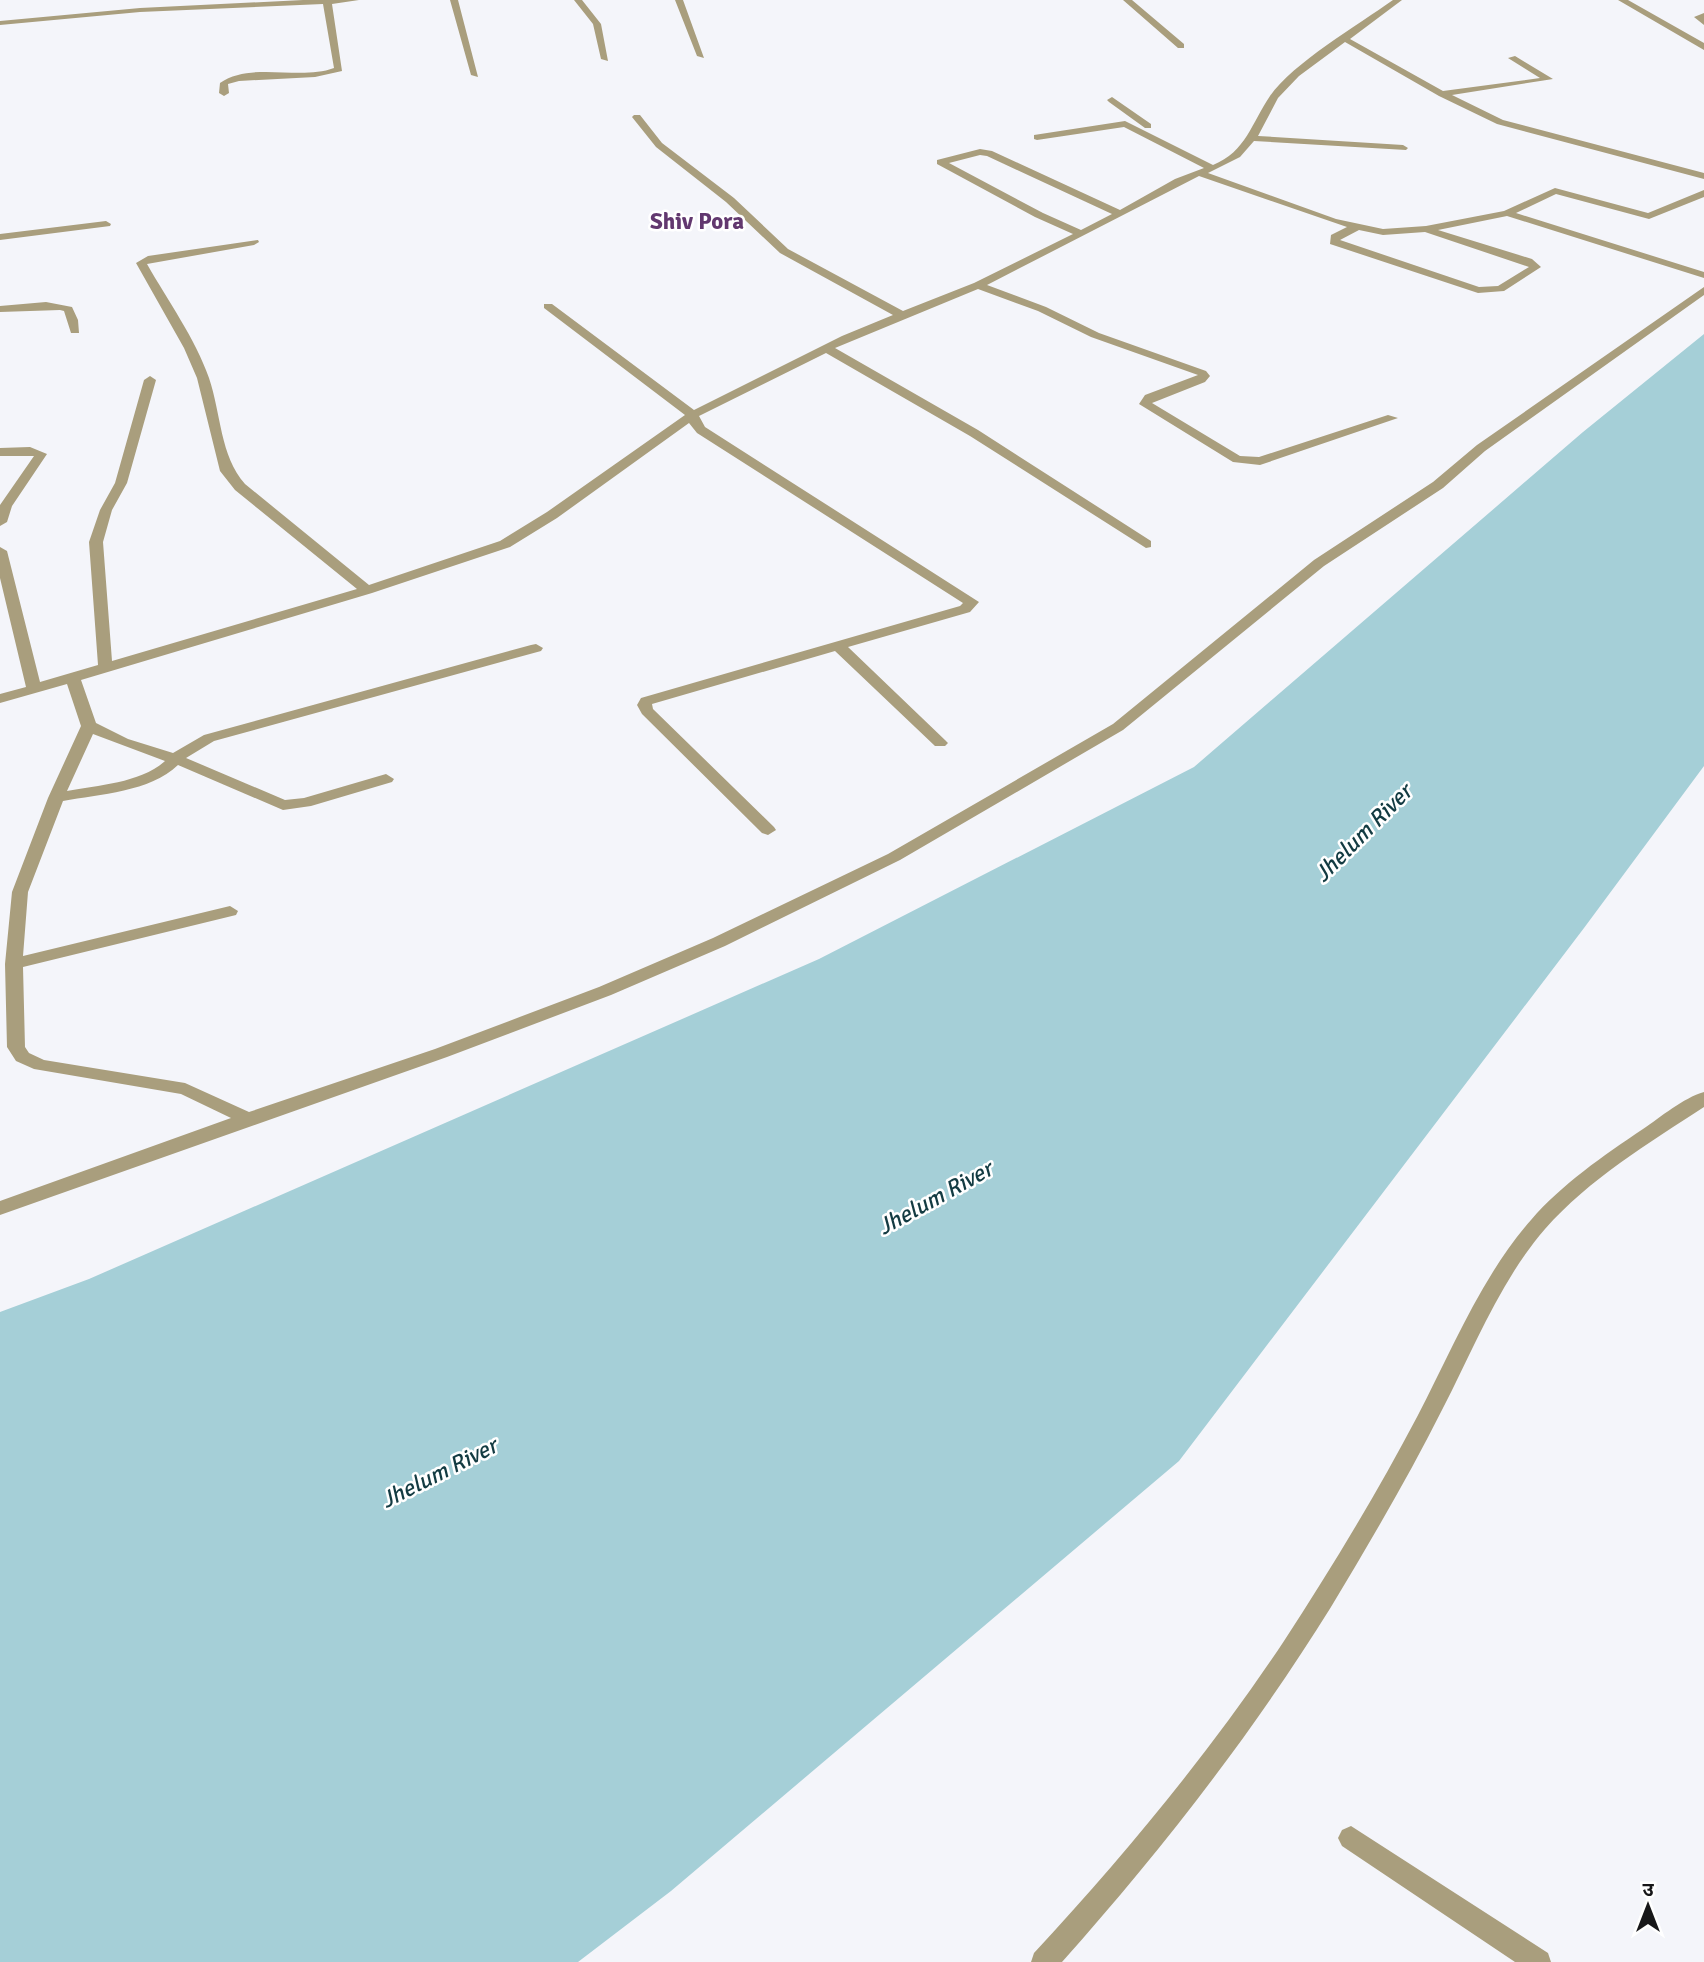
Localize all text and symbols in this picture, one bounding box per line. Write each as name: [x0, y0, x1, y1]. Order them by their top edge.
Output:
district label: Shiv Pora: [650, 207, 744, 236]
water label: Jhelum River: [1308, 775, 1421, 888]
water label: Jhelum River: [873, 1153, 1001, 1241]
water label: Jhelum River: [376, 1430, 505, 1515]
north arrow: [1613, 1871, 1683, 1941]
text: उ: [1642, 1878, 1654, 1902]

